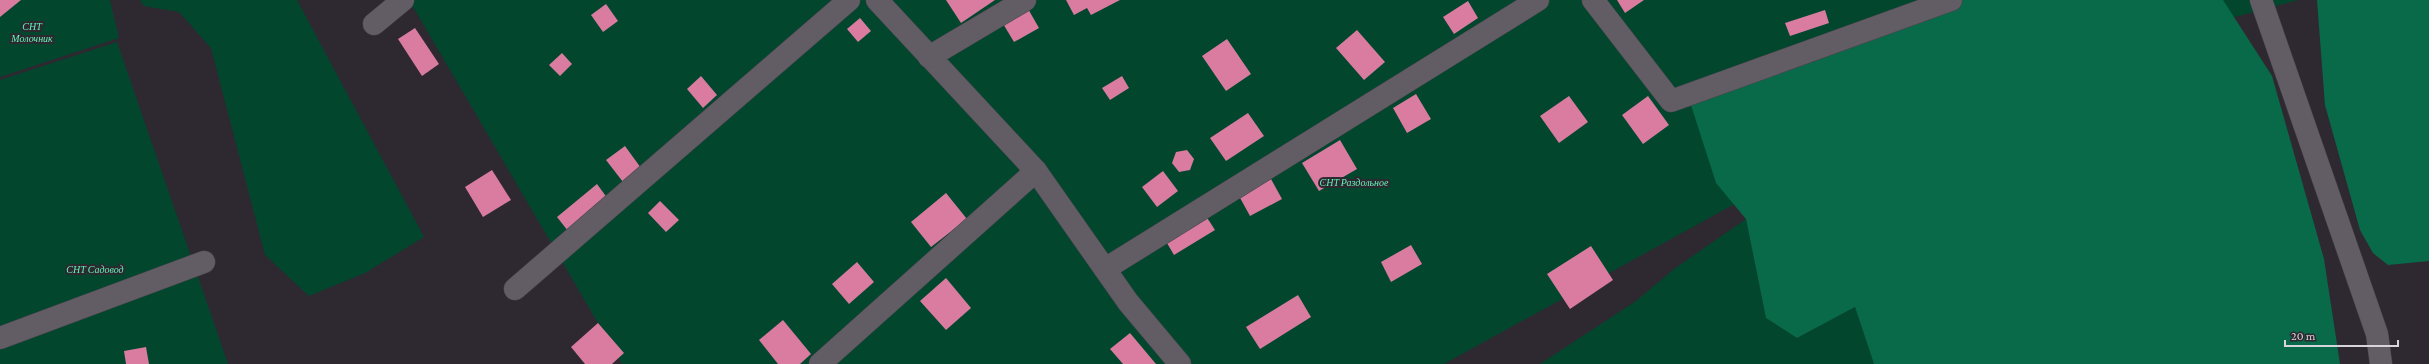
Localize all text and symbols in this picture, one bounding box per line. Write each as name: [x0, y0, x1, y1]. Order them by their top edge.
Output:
park label: СНТ Молочник: [10, 21, 53, 44]
park label: СНТ Раздольное: [1320, 177, 1389, 188]
park label: СНТ Садовод: [66, 264, 124, 275]
scale bar: [2285, 322, 2398, 348]
text: 20 m: [2291, 329, 2316, 343]

